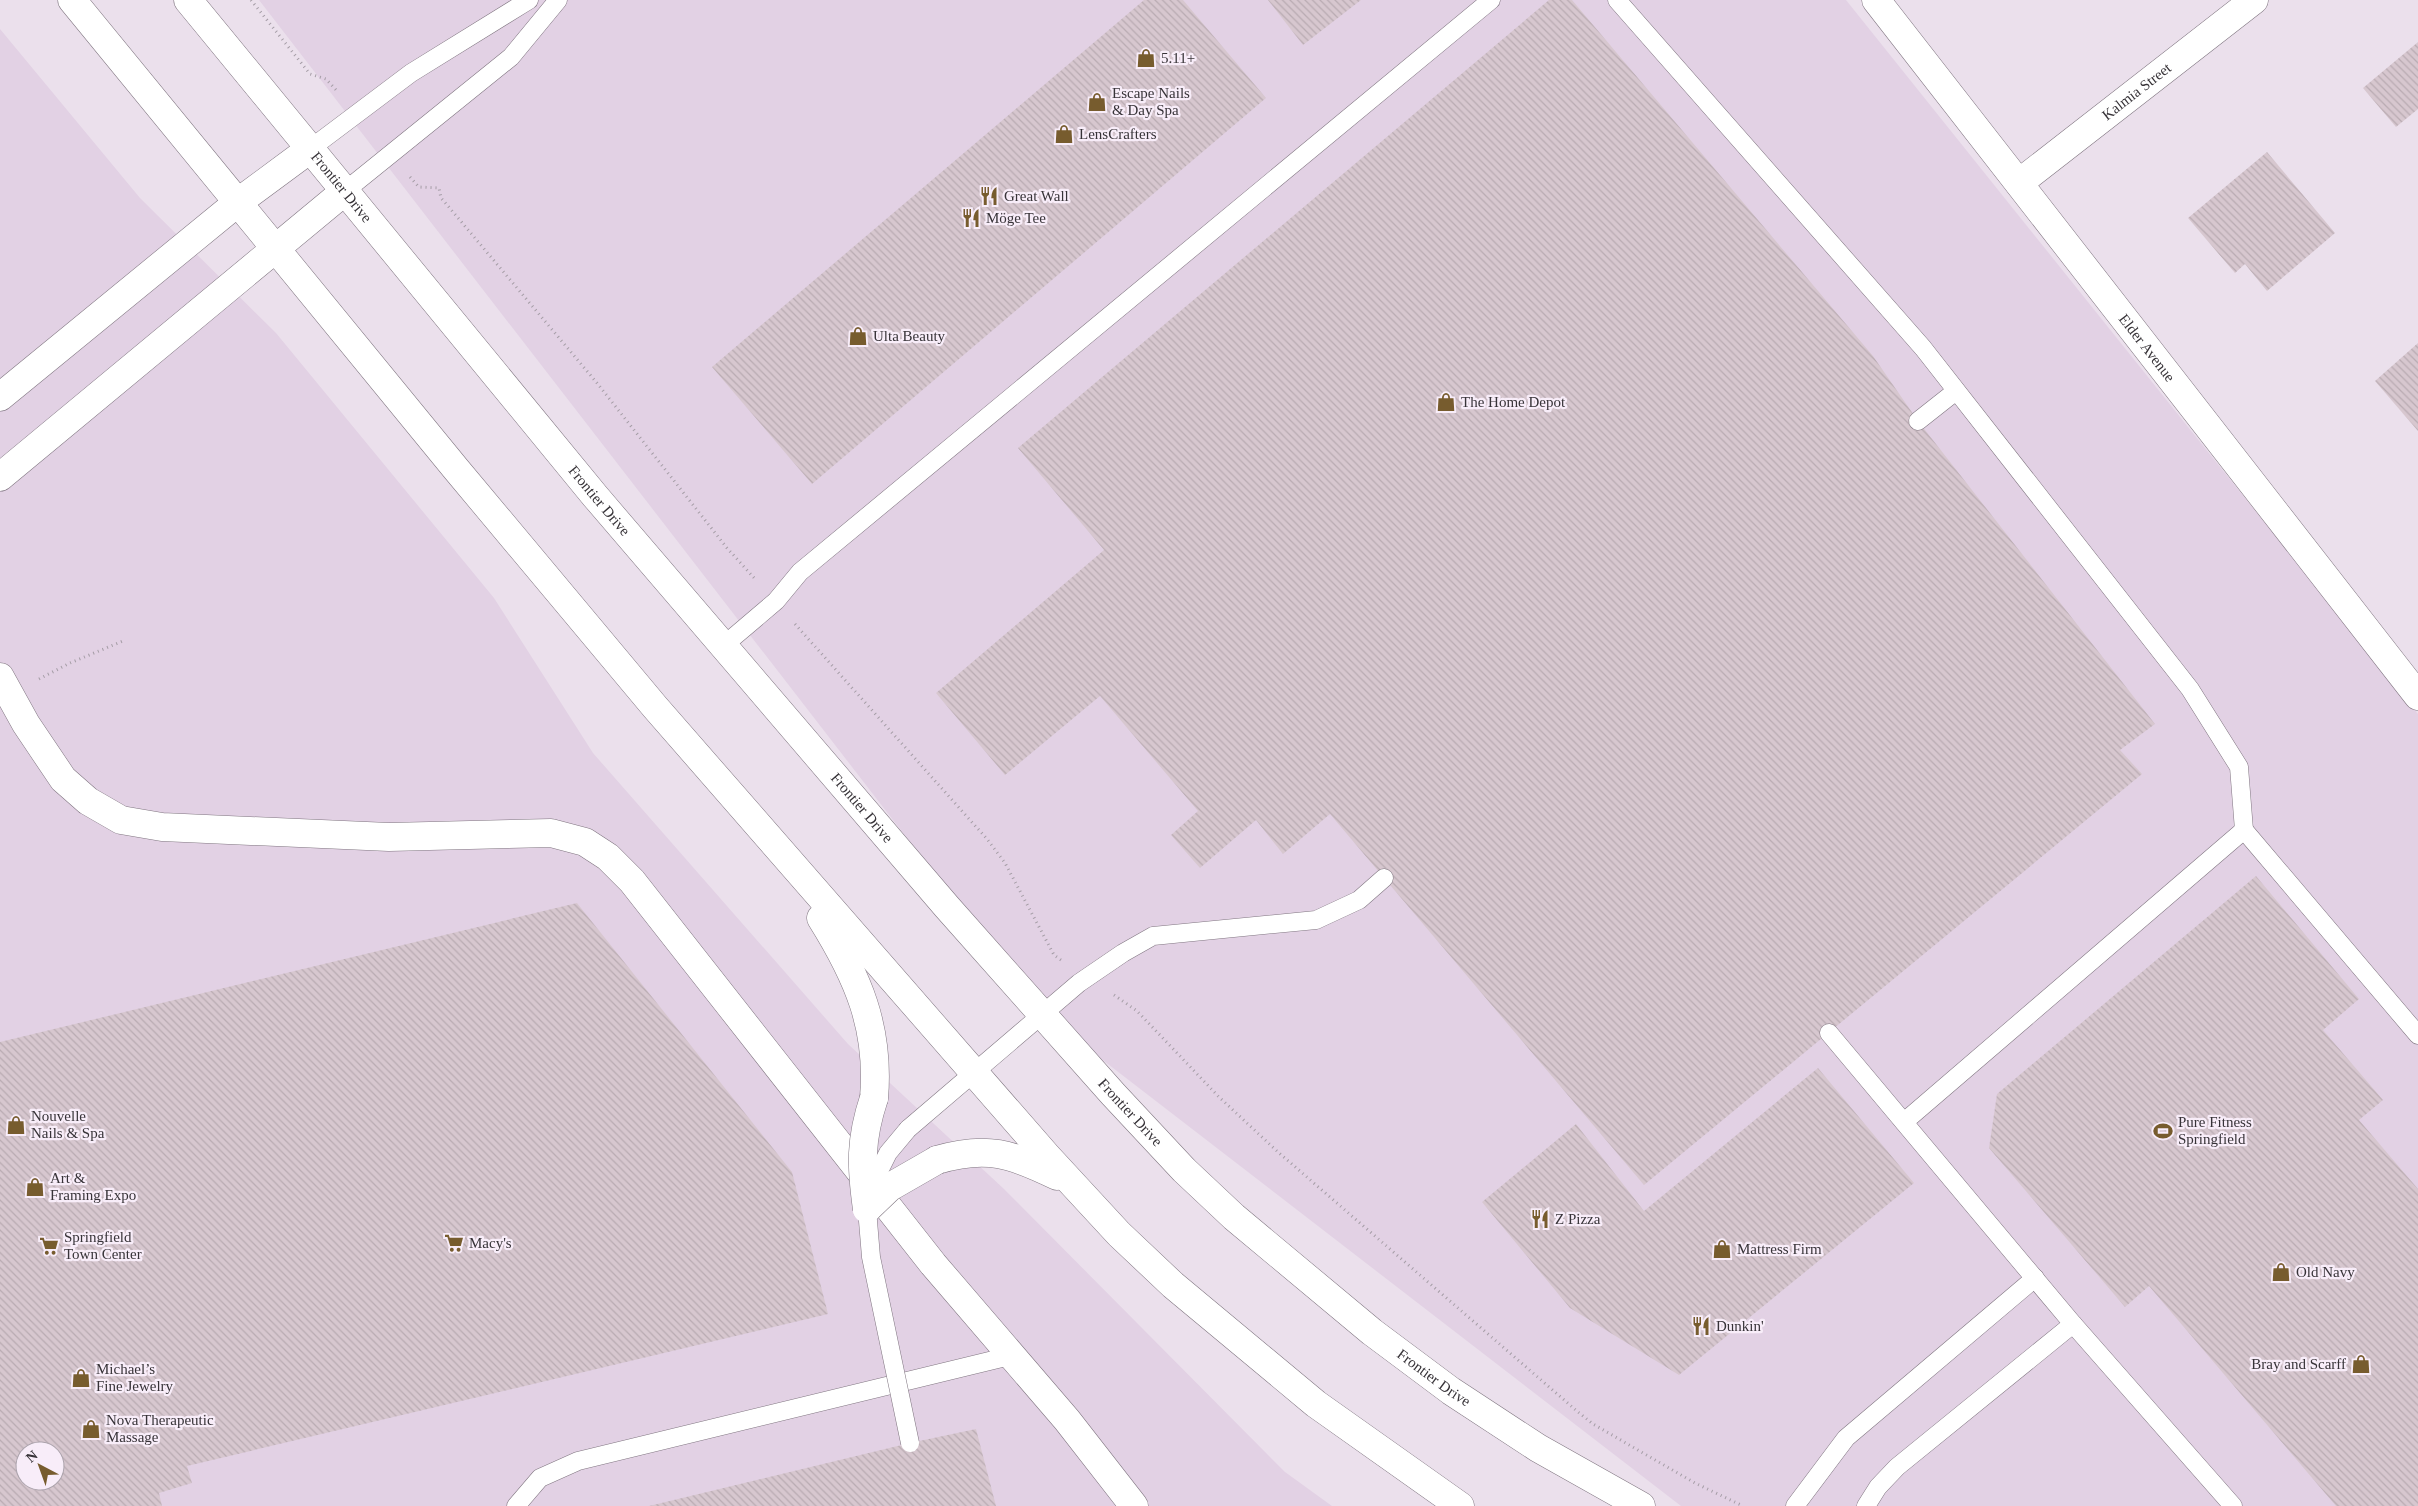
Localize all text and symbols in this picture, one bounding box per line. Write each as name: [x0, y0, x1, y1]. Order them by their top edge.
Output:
shop icon: 5.11+: [1135, 47, 1157, 69]
place label: 5.11+: [1161, 50, 1195, 66]
street label: Kalmia Street: [2099, 59, 2175, 123]
place label: Escape Nails & Day Spa: [1112, 85, 1190, 118]
shop icon: Escape Nails & Day Spa: [1086, 91, 1108, 113]
shop icon: LensCrafters: [1053, 123, 1075, 145]
place label: LensCrafters: [1079, 126, 1157, 142]
street label: Frontier Drive: [308, 149, 375, 226]
restaurant icon: Great Wall: [978, 185, 1000, 207]
place label: Great Wall: [1004, 188, 1069, 204]
restaurant icon: Möge Tee: [960, 207, 982, 229]
place label: Möge Tee: [986, 210, 1046, 226]
street label: Elder Avenue: [2116, 311, 2178, 385]
shop icon: Ulta Beauty: [847, 325, 869, 347]
place label: Ulta Beauty: [873, 328, 946, 344]
shop icon: The Home Depot: [1435, 391, 1457, 413]
place label: The Home Depot: [1461, 394, 1566, 410]
street label: Frontier Drive: [565, 463, 634, 539]
street label: Frontier Drive: [828, 770, 896, 846]
street label: Frontier Drive: [1095, 1075, 1166, 1150]
place label: Nouvelle Nails & Spa: [31, 1108, 105, 1141]
shop icon: Nouvelle Nails & Spa: [5, 1114, 27, 1136]
place label: Pure Fitness Springfield: [2178, 1114, 2252, 1147]
sports icon: Pure Fitness Springfield: [2152, 1120, 2174, 1142]
place label: Art & Framing Expo: [50, 1170, 136, 1203]
shop icon: Art & Framing Expo: [24, 1176, 46, 1198]
restaurant icon: Z Pizza: [1529, 1208, 1551, 1230]
place label: Z Pizza: [1555, 1211, 1601, 1227]
place label: Springfield Town Center: [64, 1229, 142, 1262]
supermarket icon: Macy's: [443, 1232, 465, 1254]
supermarket icon: Springfield Town Center: [38, 1235, 60, 1257]
place label: Macy's: [469, 1235, 512, 1251]
shop icon: Mattress Firm: [1711, 1238, 1733, 1260]
place label: Mattress Firm: [1737, 1241, 1822, 1257]
shop icon: Old Navy: [2270, 1261, 2292, 1283]
place label: Old Navy: [2296, 1264, 2355, 1280]
restaurant icon: Dunkin': [1690, 1315, 1712, 1337]
place label: Dunkin': [1716, 1318, 1764, 1334]
street label: Frontier Drive: [1394, 1346, 1474, 1410]
shop icon: Bray and Scarff: [2350, 1353, 2372, 1375]
place label: Bray and Scarff: [2251, 1356, 2346, 1372]
place label: Michael’s Fine Jewelry: [96, 1361, 174, 1394]
shop icon: Michael’s Fine Jewelry: [70, 1367, 92, 1389]
place label: Nova Therapeutic Massage: [106, 1412, 214, 1445]
shop icon: Nova Therapeutic Massage: [80, 1418, 102, 1440]
north arrow: [15, 1441, 65, 1491]
text: N: [23, 1448, 41, 1466]

